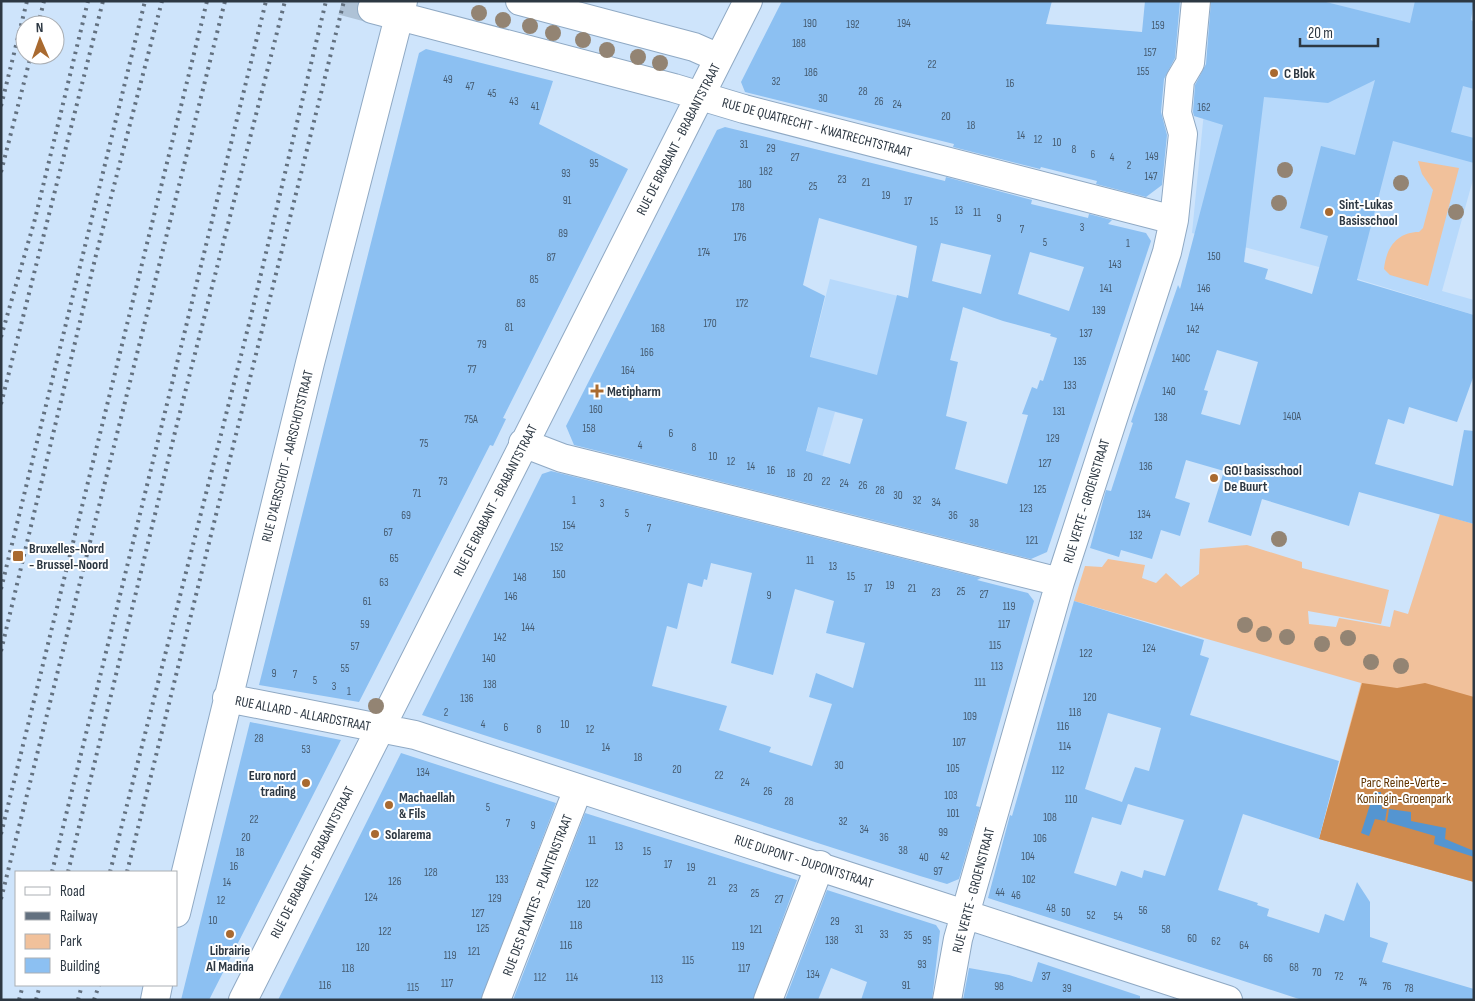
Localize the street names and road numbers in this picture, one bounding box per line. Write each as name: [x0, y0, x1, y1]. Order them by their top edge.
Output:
street label: RUE DE BRABANT - BRABANTSTRAAT: [633, 60, 724, 218]
street label: RUE DE QUATRECHT - KWATRECHTSTRAAT: [720, 94, 914, 161]
street label: RUE D'AERSCHOT - AARSCHOTSTRAAT: [258, 368, 317, 544]
street label: RUE DE BRABANT - BRABANTSTRAAT: [450, 421, 541, 579]
street label: RUE VERTE - GROENSTRAAT: [1059, 437, 1114, 565]
street label: RUE ALLARD - ALLARDSTRAAT: [234, 692, 372, 735]
street label: RUE DE BRABANT - BRABANTSTRAAT: [267, 783, 358, 941]
street label: RUE DES PLANTES - PLANTENSTRAAT: [499, 812, 576, 978]
street label: RUE VERTE - GROENSTRAAT: [949, 825, 998, 955]
street label: RUE DUPONT - DUPONTSTRAAT: [732, 831, 876, 892]

